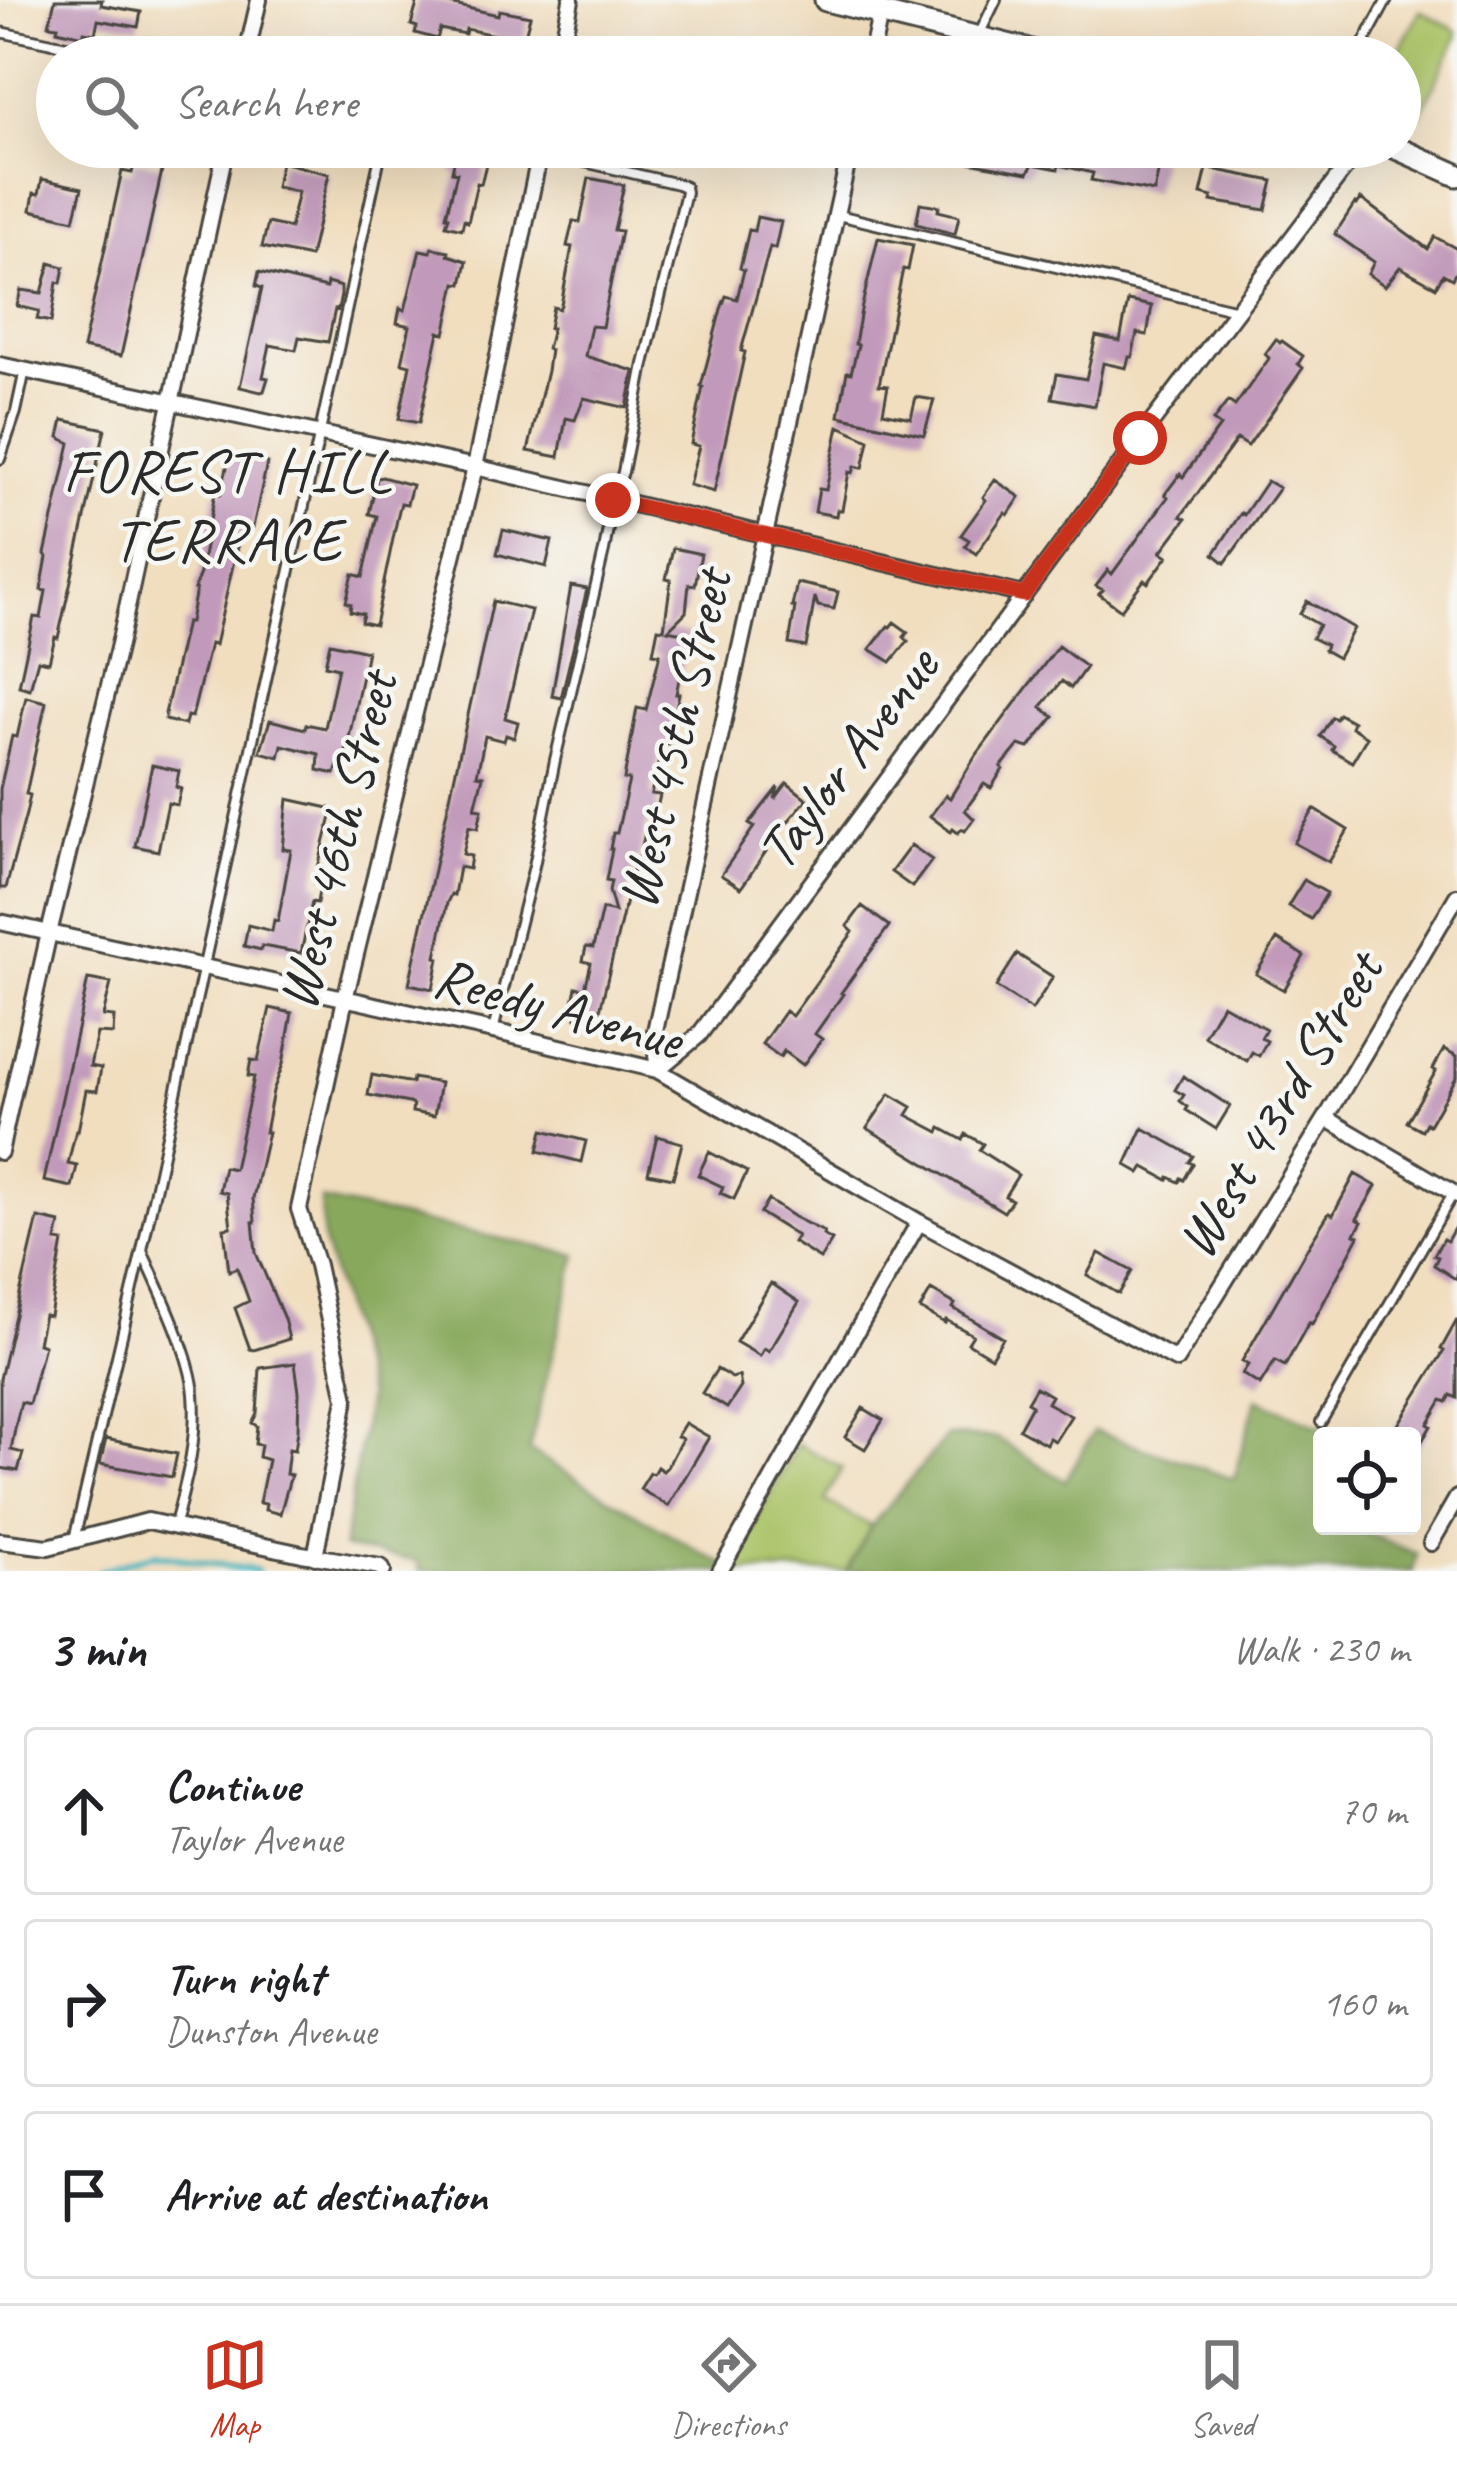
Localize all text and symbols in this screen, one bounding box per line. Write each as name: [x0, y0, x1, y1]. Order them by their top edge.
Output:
search box: [36, 36, 1421, 168]
icon: search: [78, 69, 144, 135]
text: Search here: [174, 74, 357, 131]
route start: [1113, 411, 1167, 465]
district label: FOREST HILL TERRACE: [63, 433, 393, 578]
route end: [586, 473, 640, 527]
street label: West 45th Street: [600, 558, 749, 915]
street label: Taylor Avenue: [740, 630, 956, 883]
street label: West 46th Street: [260, 660, 415, 1017]
street label: West 43rd Street: [1160, 935, 1401, 1271]
street label: Reedy Avenue: [426, 940, 693, 1076]
map controls: [1313, 1427, 1421, 1535]
button: locate: [1313, 1427, 1421, 1535]
text: 3 min: [48, 1617, 146, 1681]
text: Walk · 230 m: [1233, 1625, 1409, 1674]
text: Continue: [165, 1758, 299, 1815]
icon: ahead: [51, 1778, 117, 1844]
text: 70 m: [1340, 1787, 1406, 1836]
text: Taylor Avenue: [165, 1815, 342, 1864]
text: Turn right: [165, 1950, 323, 2007]
icon: right: [51, 1970, 117, 2036]
text: 160 m: [1322, 1979, 1406, 2028]
text: Dunston Avenue: [165, 2007, 376, 2056]
icon: arrive: [51, 2162, 117, 2228]
text: Arrive at destination: [165, 2167, 487, 2224]
tab: Map: [202, 2332, 268, 2446]
tab: Directions: [671, 2332, 786, 2446]
tab: Saved: [1189, 2332, 1255, 2446]

